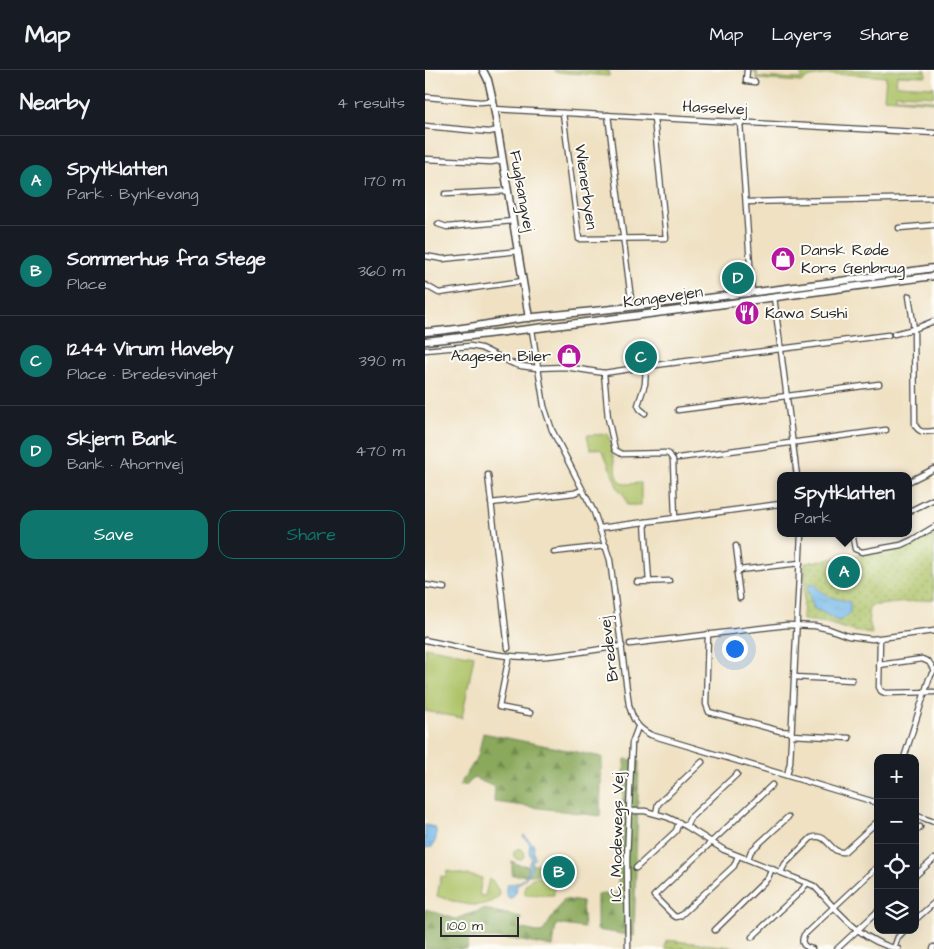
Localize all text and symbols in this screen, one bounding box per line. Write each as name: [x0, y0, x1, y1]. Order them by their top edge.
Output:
text: Map: [25, 18, 70, 52]
text: Map: [709, 22, 743, 47]
text: Layers: [771, 22, 832, 47]
text: Share: [860, 22, 909, 47]
text: Nearby: [20, 88, 90, 117]
text: 4 results: [337, 92, 405, 114]
street label: Hasselvej: [682, 95, 748, 121]
street label: Wienerbyen: [568, 143, 603, 231]
street label: Fuglsangvej: [503, 149, 540, 234]
text: Spytklatten: [67, 156, 167, 183]
text: A: [31, 170, 41, 192]
text: 170 m: [364, 170, 405, 192]
text: Park · Bynkevang: [67, 183, 198, 205]
place label: Dansk Røde Kors Genbrug: [801, 239, 905, 280]
text: Sommerhus fra Stege: [67, 246, 266, 273]
shop icon: Dansk Røde Kors Genbrug: [770, 246, 796, 272]
pin: D: [722, 259, 754, 297]
text: B: [30, 260, 42, 282]
text: 360 m: [358, 260, 405, 282]
text: Place: [67, 273, 107, 295]
street label: Kongevejen: [622, 281, 704, 314]
restaurant icon: Kawa Sushi: [734, 300, 760, 326]
place label: Kawa Sushi: [765, 302, 848, 324]
text: 1244 Virum Haveby: [67, 336, 234, 363]
pin: C: [625, 338, 657, 376]
shop icon: Aagesen Biler: [556, 343, 582, 369]
place label: Aagesen Biler: [451, 345, 551, 368]
text: C: [30, 350, 42, 372]
text: 390 m: [359, 350, 405, 372]
text: Place · Bredesvinget: [67, 363, 218, 385]
text: Skjern Bank: [67, 426, 176, 453]
text: D: [31, 440, 41, 462]
text: 470 m: [355, 440, 405, 462]
text: Bank · Ahornvej: [67, 453, 183, 475]
popup: [777, 472, 912, 537]
text: Spytklatten: [794, 480, 895, 507]
text: Park: [794, 507, 831, 529]
button: Save: [20, 510, 208, 559]
button: Share: [218, 510, 405, 559]
pin: A: [828, 553, 860, 591]
street label: Bredevej: [594, 615, 624, 683]
your location: [722, 636, 748, 662]
map controls: [874, 754, 919, 934]
button: +: [874, 754, 919, 799]
street label: I.C. Modewegs Vej: [605, 772, 630, 902]
button: −: [874, 799, 919, 844]
button: locate: [874, 844, 919, 889]
pin: B: [543, 853, 575, 891]
button: layers: [874, 889, 919, 934]
scale bar: [440, 914, 519, 937]
text: 100 m: [447, 916, 483, 936]

